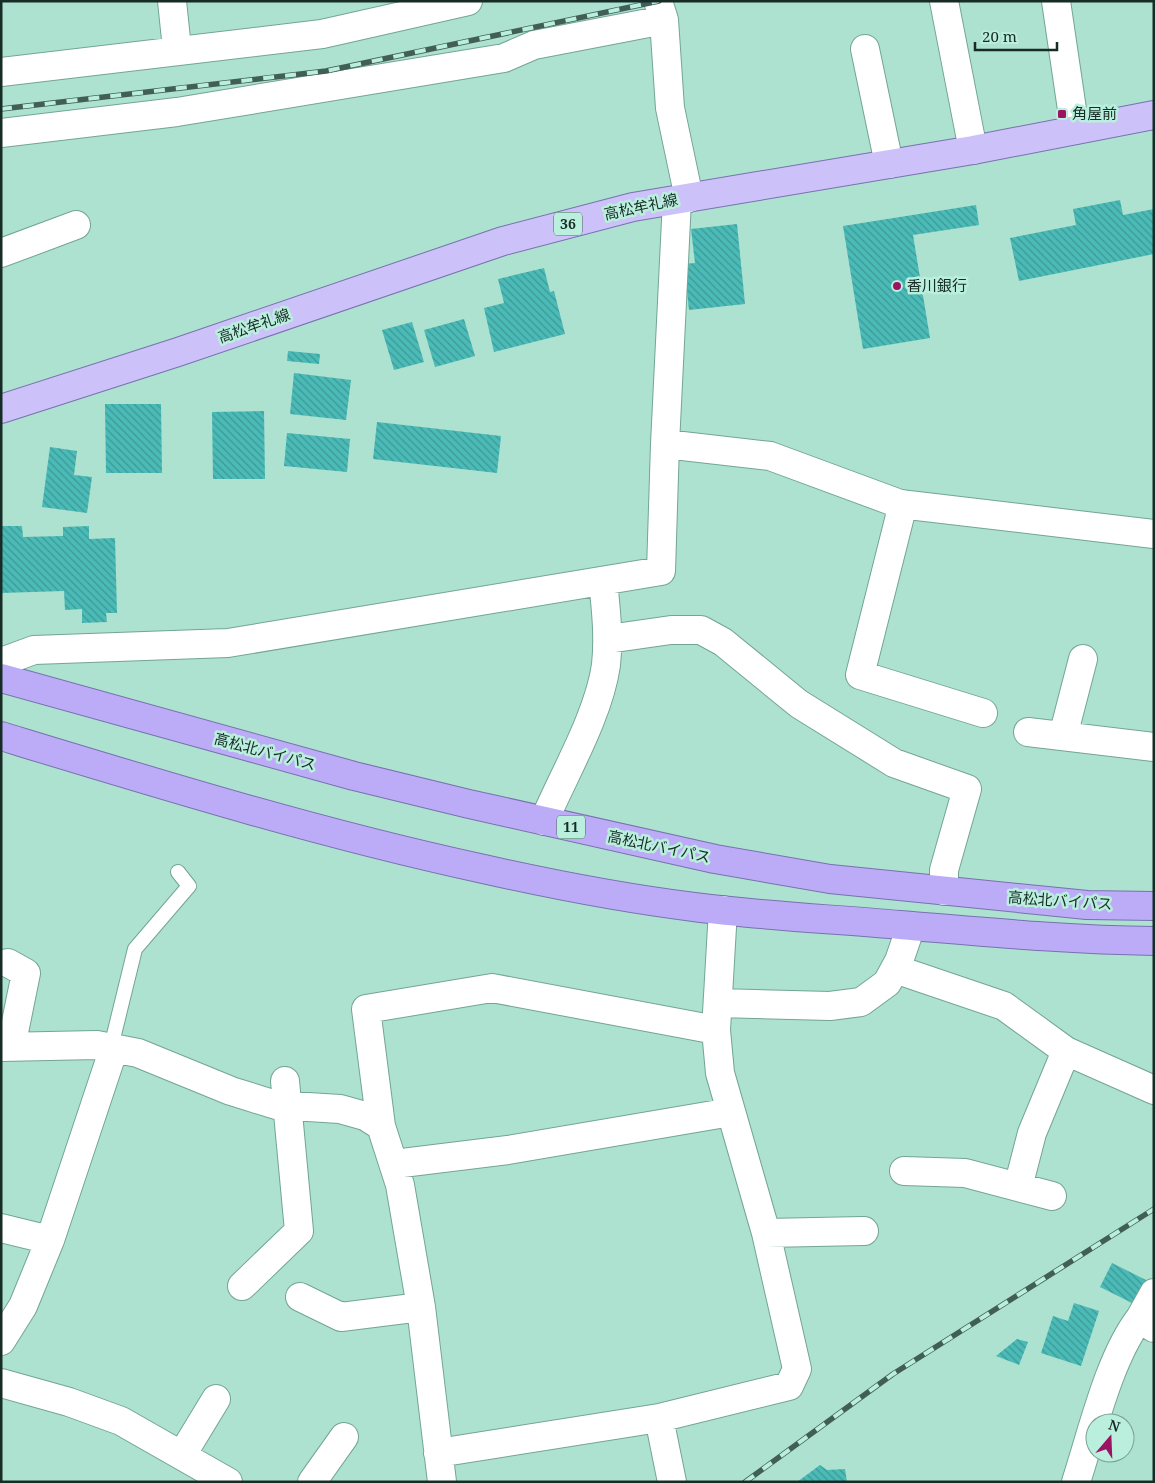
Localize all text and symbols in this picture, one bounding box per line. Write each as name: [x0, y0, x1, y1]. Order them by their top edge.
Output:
scale bar: [975, 20, 1058, 52]
text: 20 m: [982, 26, 1017, 46]
place label: 角屋前: [1072, 103, 1117, 123]
marker: 角屋前: [1056, 108, 1068, 120]
street label: 高松牟礼線: [602, 188, 680, 224]
road number: 36: [554, 212, 582, 235]
place label: 香川銀行: [907, 275, 967, 295]
marker: 香川銀行: [891, 280, 903, 292]
street label: 高松牟礼線: [215, 303, 292, 347]
street label: 高松北バイパス: [212, 728, 318, 774]
road number: 11: [557, 816, 585, 839]
street label: 高松北バイパス: [606, 825, 712, 867]
street label: 高松北バイパス: [1007, 886, 1113, 914]
north arrow: [1085, 1413, 1135, 1463]
text: N: [1106, 1414, 1123, 1436]

